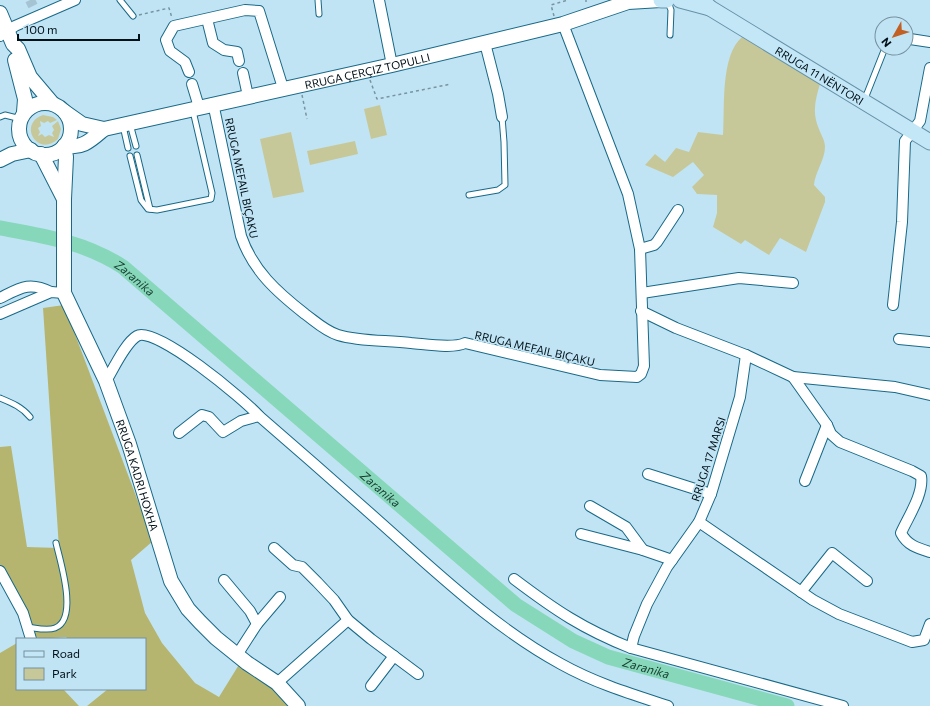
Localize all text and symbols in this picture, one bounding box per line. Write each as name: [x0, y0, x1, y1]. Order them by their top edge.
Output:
scale bar: [18, 16, 139, 42]
north arrow: [874, 16, 914, 56]
text: 100 m: [24, 22, 58, 36]
text: N: [878, 35, 893, 50]
street label: RRUGA 11 NËNTORI: [773, 43, 866, 107]
street label: RRUGA ÇERÇIZ TOPULLI: [303, 50, 431, 91]
street label: RRUGA MEFAIL BIÇAKU: [223, 116, 261, 240]
water label: Zaranika: [112, 256, 158, 298]
street label: RRUGA MEFAIL BIÇAKU: [474, 328, 596, 368]
street label: RRUGA 17 MARSI: [688, 415, 728, 503]
street label: RRUGA KADRI HOXHA: [114, 417, 162, 533]
water label: Zaranika: [357, 467, 404, 510]
legend: [16, 638, 146, 690]
text: Road: [52, 646, 80, 660]
water label: Zaranika: [620, 654, 671, 681]
text: Park: [52, 666, 78, 680]

